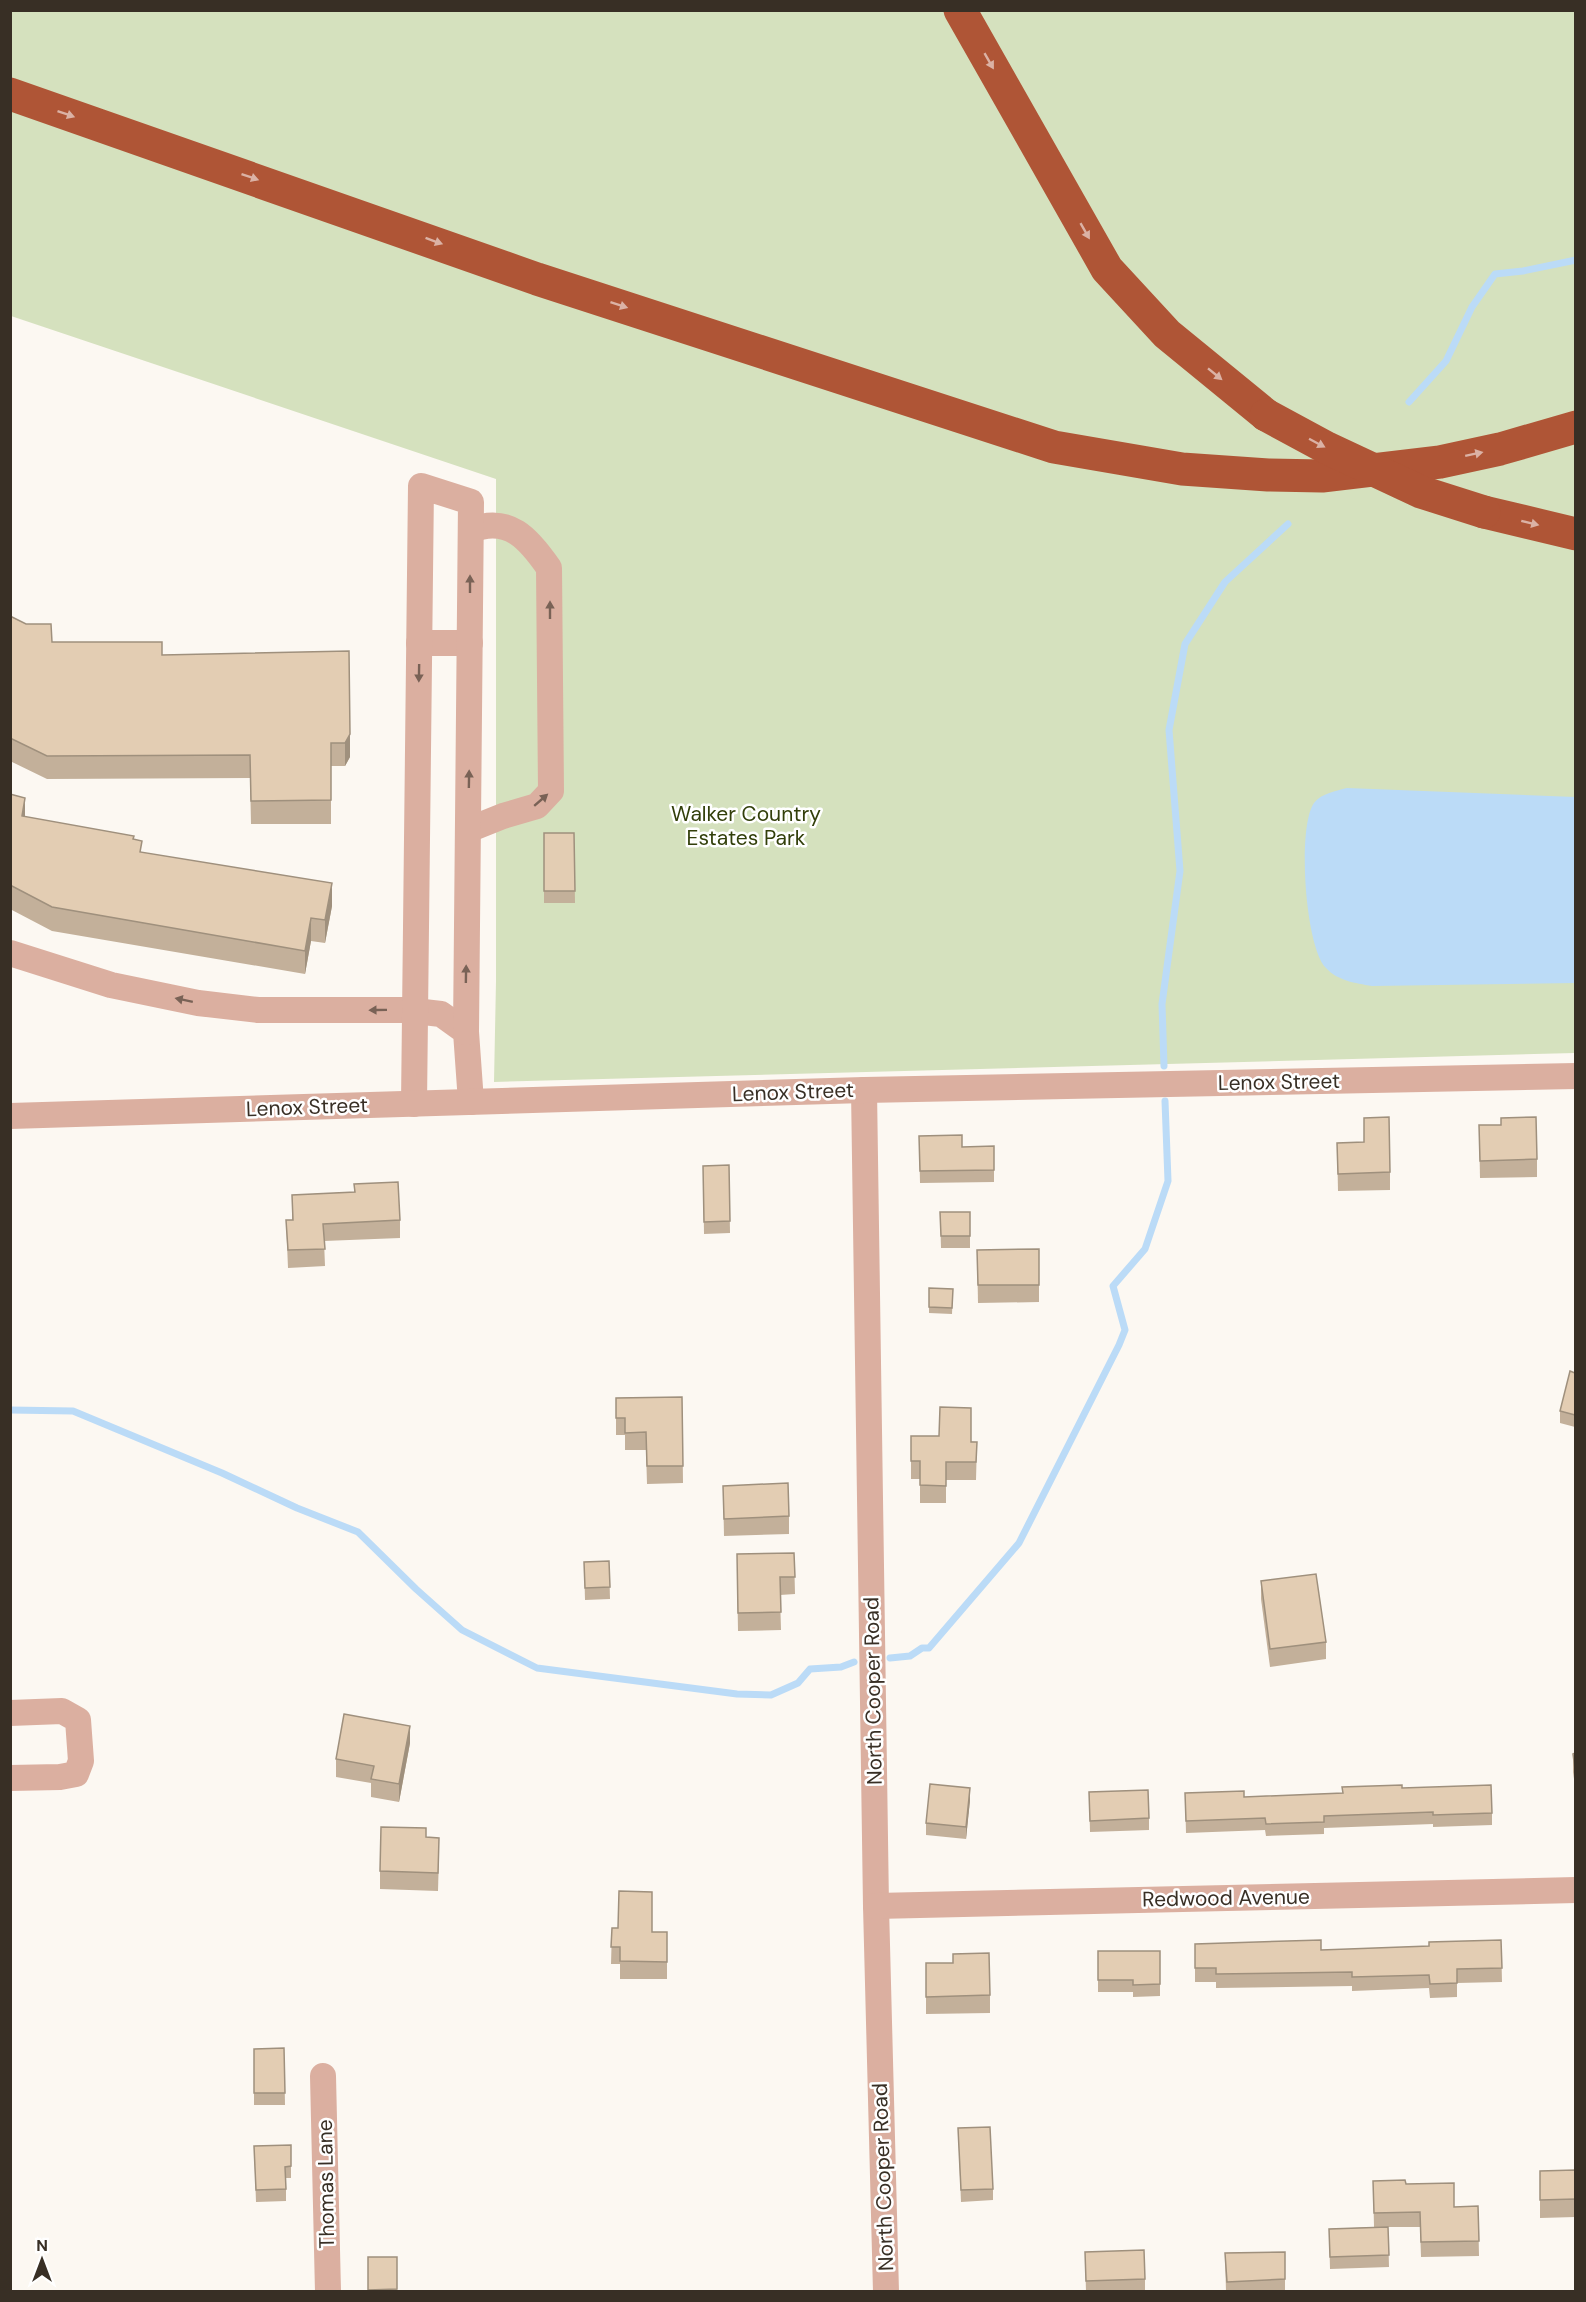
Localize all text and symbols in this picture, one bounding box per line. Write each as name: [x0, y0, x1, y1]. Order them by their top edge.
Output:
one-way arrow: [984, 53, 994, 70]
one-way arrow: [57, 109, 75, 119]
one-way arrow: [241, 173, 259, 183]
one-way arrow: [1080, 223, 1090, 240]
one-way arrow: [425, 237, 443, 247]
one-way arrow: [610, 301, 628, 310]
one-way arrow: [1208, 367, 1223, 379]
one-way arrow: [1309, 438, 1326, 448]
one-way arrow: [1465, 449, 1484, 459]
one-way arrow: [1520, 519, 1539, 529]
one-way arrow: [465, 574, 475, 593]
one-way arrow: [545, 600, 555, 619]
one-way arrow: [414, 664, 424, 683]
one-way arrow: [464, 769, 474, 788]
one-way arrow: [533, 794, 548, 807]
park label: Walker Country Estates Park: [671, 800, 821, 852]
one-way arrow: [462, 964, 471, 983]
one-way arrow: [174, 995, 193, 1004]
one-way arrow: [369, 1005, 388, 1015]
street label: Lenox Street: [1218, 1067, 1340, 1097]
street label: Lenox Street: [731, 1076, 855, 1108]
street label: Lenox Street: [245, 1091, 369, 1123]
street label: North Cooper Road: [857, 1597, 889, 1785]
street label: Redwood Avenue: [1142, 1883, 1310, 1913]
street label: North Cooper Road: [866, 2083, 900, 2271]
street label: Thomas Lane: [311, 2119, 341, 2249]
north arrow: [12, 2230, 72, 2290]
text: N: [36, 2235, 48, 2256]

